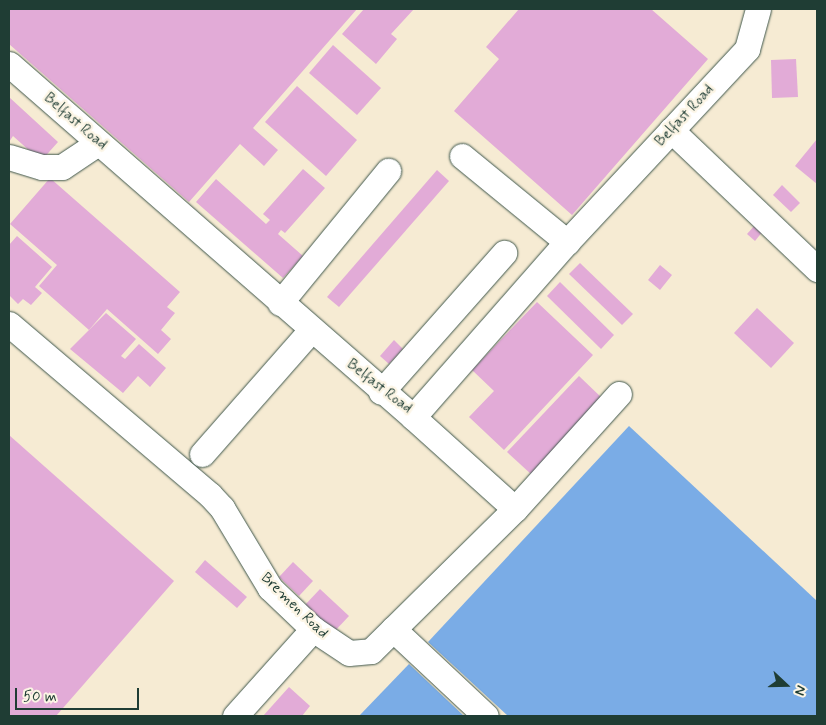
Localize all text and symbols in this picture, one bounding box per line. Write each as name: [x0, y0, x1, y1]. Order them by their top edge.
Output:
street label: Belfast Road: [652, 81, 718, 151]
street label: Belfast Road: [40, 90, 110, 154]
street label: Belfast Road: [343, 356, 415, 418]
street label: Bremen Road: [257, 569, 331, 643]
north arrow: [761, 660, 811, 710]
scale bar: [18, 678, 141, 710]
text: N: [790, 683, 810, 698]
text: 50 m: [23, 687, 57, 707]

